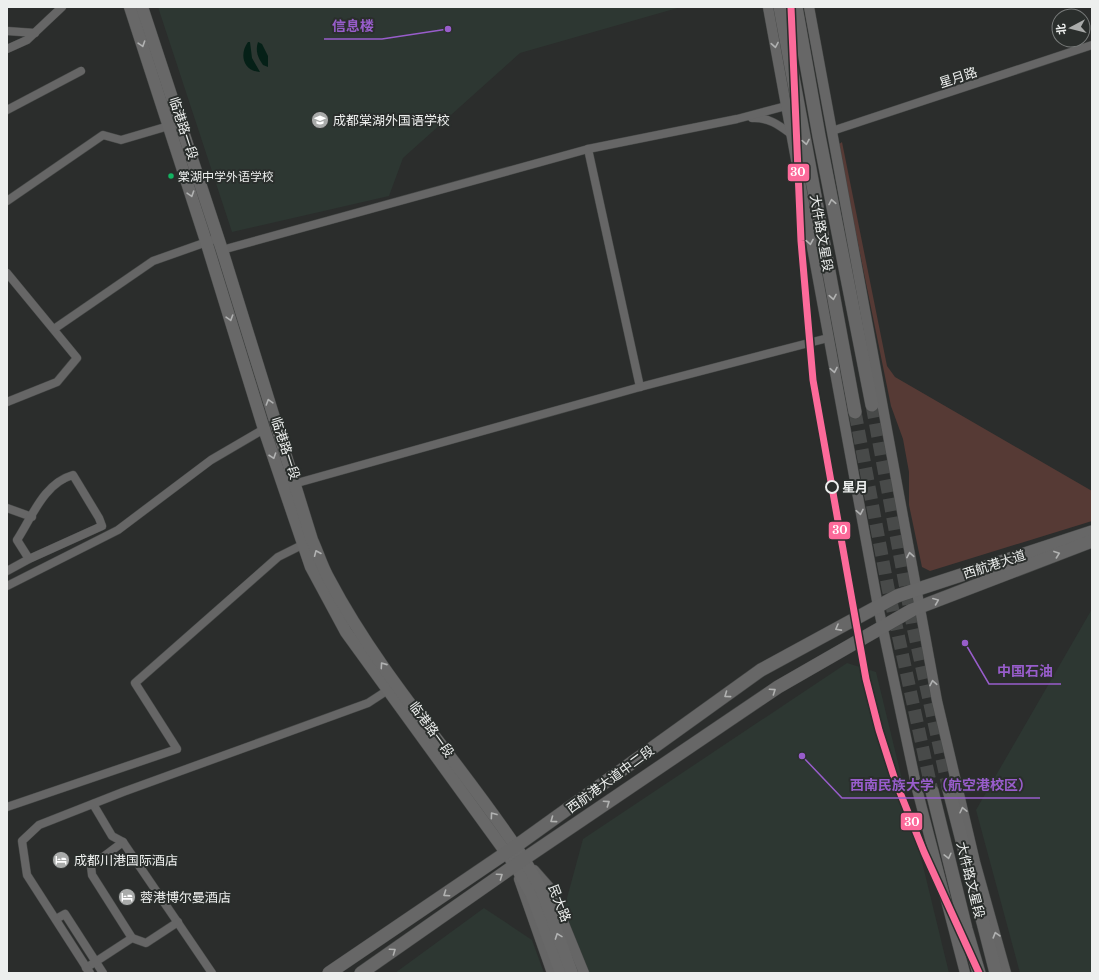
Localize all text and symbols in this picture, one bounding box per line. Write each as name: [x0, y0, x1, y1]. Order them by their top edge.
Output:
north arrow: [1051, 8, 1091, 48]
callout: 信息楼: [324, 13, 382, 39]
text: 信息楼: [332, 17, 374, 35]
text: 北: [1053, 23, 1069, 36]
one-way arrow: [137, 40, 146, 47]
one-way arrow: [770, 42, 778, 48]
street label: 星月路: [937, 63, 979, 92]
street label: 临港路一段: [165, 95, 202, 162]
school or university icon: 成都棠湖外国语学校: [310, 110, 330, 130]
place label: 成都棠湖外国语学校: [333, 112, 450, 129]
one-way arrow: [801, 138, 809, 145]
line badge: 30: [787, 163, 810, 182]
text: 30: [790, 165, 806, 179]
place label: 棠湖中学外语学校: [178, 169, 274, 184]
marker: 棠湖中学外语学校: [166, 171, 176, 181]
one-way arrow: [186, 191, 195, 198]
street label: 大件路文星段: [806, 193, 837, 273]
one-way arrow: [828, 199, 837, 205]
one-way arrow: [805, 239, 814, 245]
one-way arrow: [829, 294, 837, 300]
one-way arrow: [225, 315, 234, 322]
one-way arrow: [829, 367, 837, 373]
one-way arrow: [265, 399, 274, 406]
street label: 临港路一段: [267, 415, 304, 482]
one-way arrow: [269, 452, 277, 459]
place label: 星月: [842, 479, 868, 496]
marker: 星月: [825, 480, 839, 494]
one-way arrow: [855, 508, 864, 515]
line badge: 30: [828, 521, 851, 540]
text: 30: [832, 523, 848, 537]
street label: 西航港大道: [961, 546, 1028, 583]
one-way arrow: [314, 549, 322, 556]
one-way arrow: [1054, 551, 1061, 559]
one-way arrow: [906, 552, 915, 558]
one-way arrow: [931, 598, 939, 606]
one-way arrow: [835, 623, 842, 631]
callout: 中国石油: [989, 658, 1061, 684]
one-way arrow: [381, 662, 388, 669]
text: 中国石油: [997, 662, 1053, 680]
one-way arrow: [930, 680, 938, 686]
one-way arrow: [769, 688, 776, 696]
one-way arrow: [724, 690, 731, 697]
street label: 临港路一段: [406, 698, 458, 761]
street label: 西航港大道中二段: [563, 742, 657, 817]
callout: 西南民族大学（航空港校区）: [842, 772, 1040, 798]
text: 西南民族大学（航空港校区）: [850, 776, 1032, 794]
one-way arrow: [603, 800, 610, 808]
one-way arrow: [959, 807, 967, 813]
one-way arrow: [490, 812, 497, 819]
line badge: 30: [900, 812, 923, 831]
one-way arrow: [550, 815, 557, 822]
text: 30: [904, 815, 920, 829]
street label: 大件路文星段: [953, 840, 988, 920]
hotel icon: 成都川港国际酒店: [51, 850, 71, 870]
place label: 成都川港国际酒店: [74, 852, 178, 869]
one-way arrow: [943, 852, 952, 859]
one-way arrow: [495, 874, 502, 881]
street label: 民大路: [545, 882, 574, 924]
hotel icon: 蓉港博尔曼酒店: [117, 887, 137, 907]
place label: 蓉港博尔曼酒店: [140, 889, 231, 906]
one-way arrow: [443, 889, 450, 897]
one-way arrow: [992, 932, 1001, 939]
one-way arrow: [555, 933, 563, 940]
one-way arrow: [389, 949, 396, 956]

